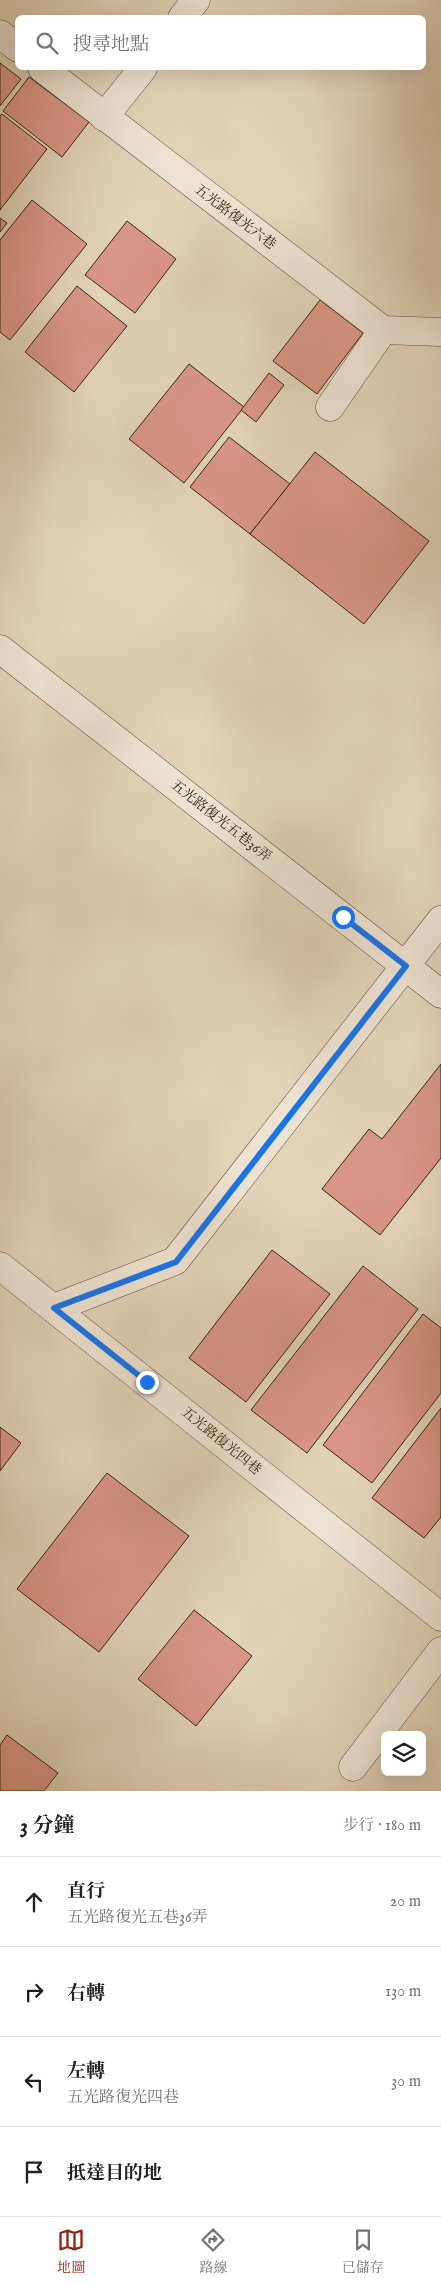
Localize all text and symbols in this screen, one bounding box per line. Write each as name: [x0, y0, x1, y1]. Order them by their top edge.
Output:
search box: [15, 15, 426, 70]
icon: search: [33, 29, 61, 57]
text: 搜尋地點: [73, 33, 149, 57]
street label: 五光路復光六巷: [190, 180, 280, 254]
street label: 五光路復光五巷36弄: [167, 776, 275, 866]
route start: [332, 906, 355, 929]
route end: [136, 1371, 159, 1394]
street label: 五光路復光四巷: [177, 1403, 265, 1479]
map controls: [381, 1731, 426, 1776]
button: layers: [381, 1731, 426, 1776]
text: 3 分鐘: [20, 1813, 74, 1840]
text: 步行 · 180 m: [343, 1816, 421, 1836]
text: 直行: [67, 1880, 105, 1904]
icon: ahead: [20, 1888, 48, 1916]
text: 20 m: [390, 1892, 421, 1912]
text: 五光路復光五巷36弄: [67, 1908, 208, 1928]
icon: right: [20, 1978, 48, 2006]
text: 右轉: [67, 1982, 105, 2006]
text: 130 m: [385, 1982, 421, 2002]
text: 左轉: [67, 2060, 105, 2084]
icon: left: [20, 2068, 48, 2096]
text: 30 m: [391, 2072, 421, 2092]
text: 五光路復光四巷: [67, 2088, 179, 2108]
icon: arrive: [20, 2158, 48, 2186]
text: 抵達目的地: [67, 2162, 162, 2186]
tab: 地圖: [57, 2226, 85, 2277]
tab: 路線: [199, 2226, 227, 2277]
tab: 已儲存: [342, 2226, 384, 2277]

